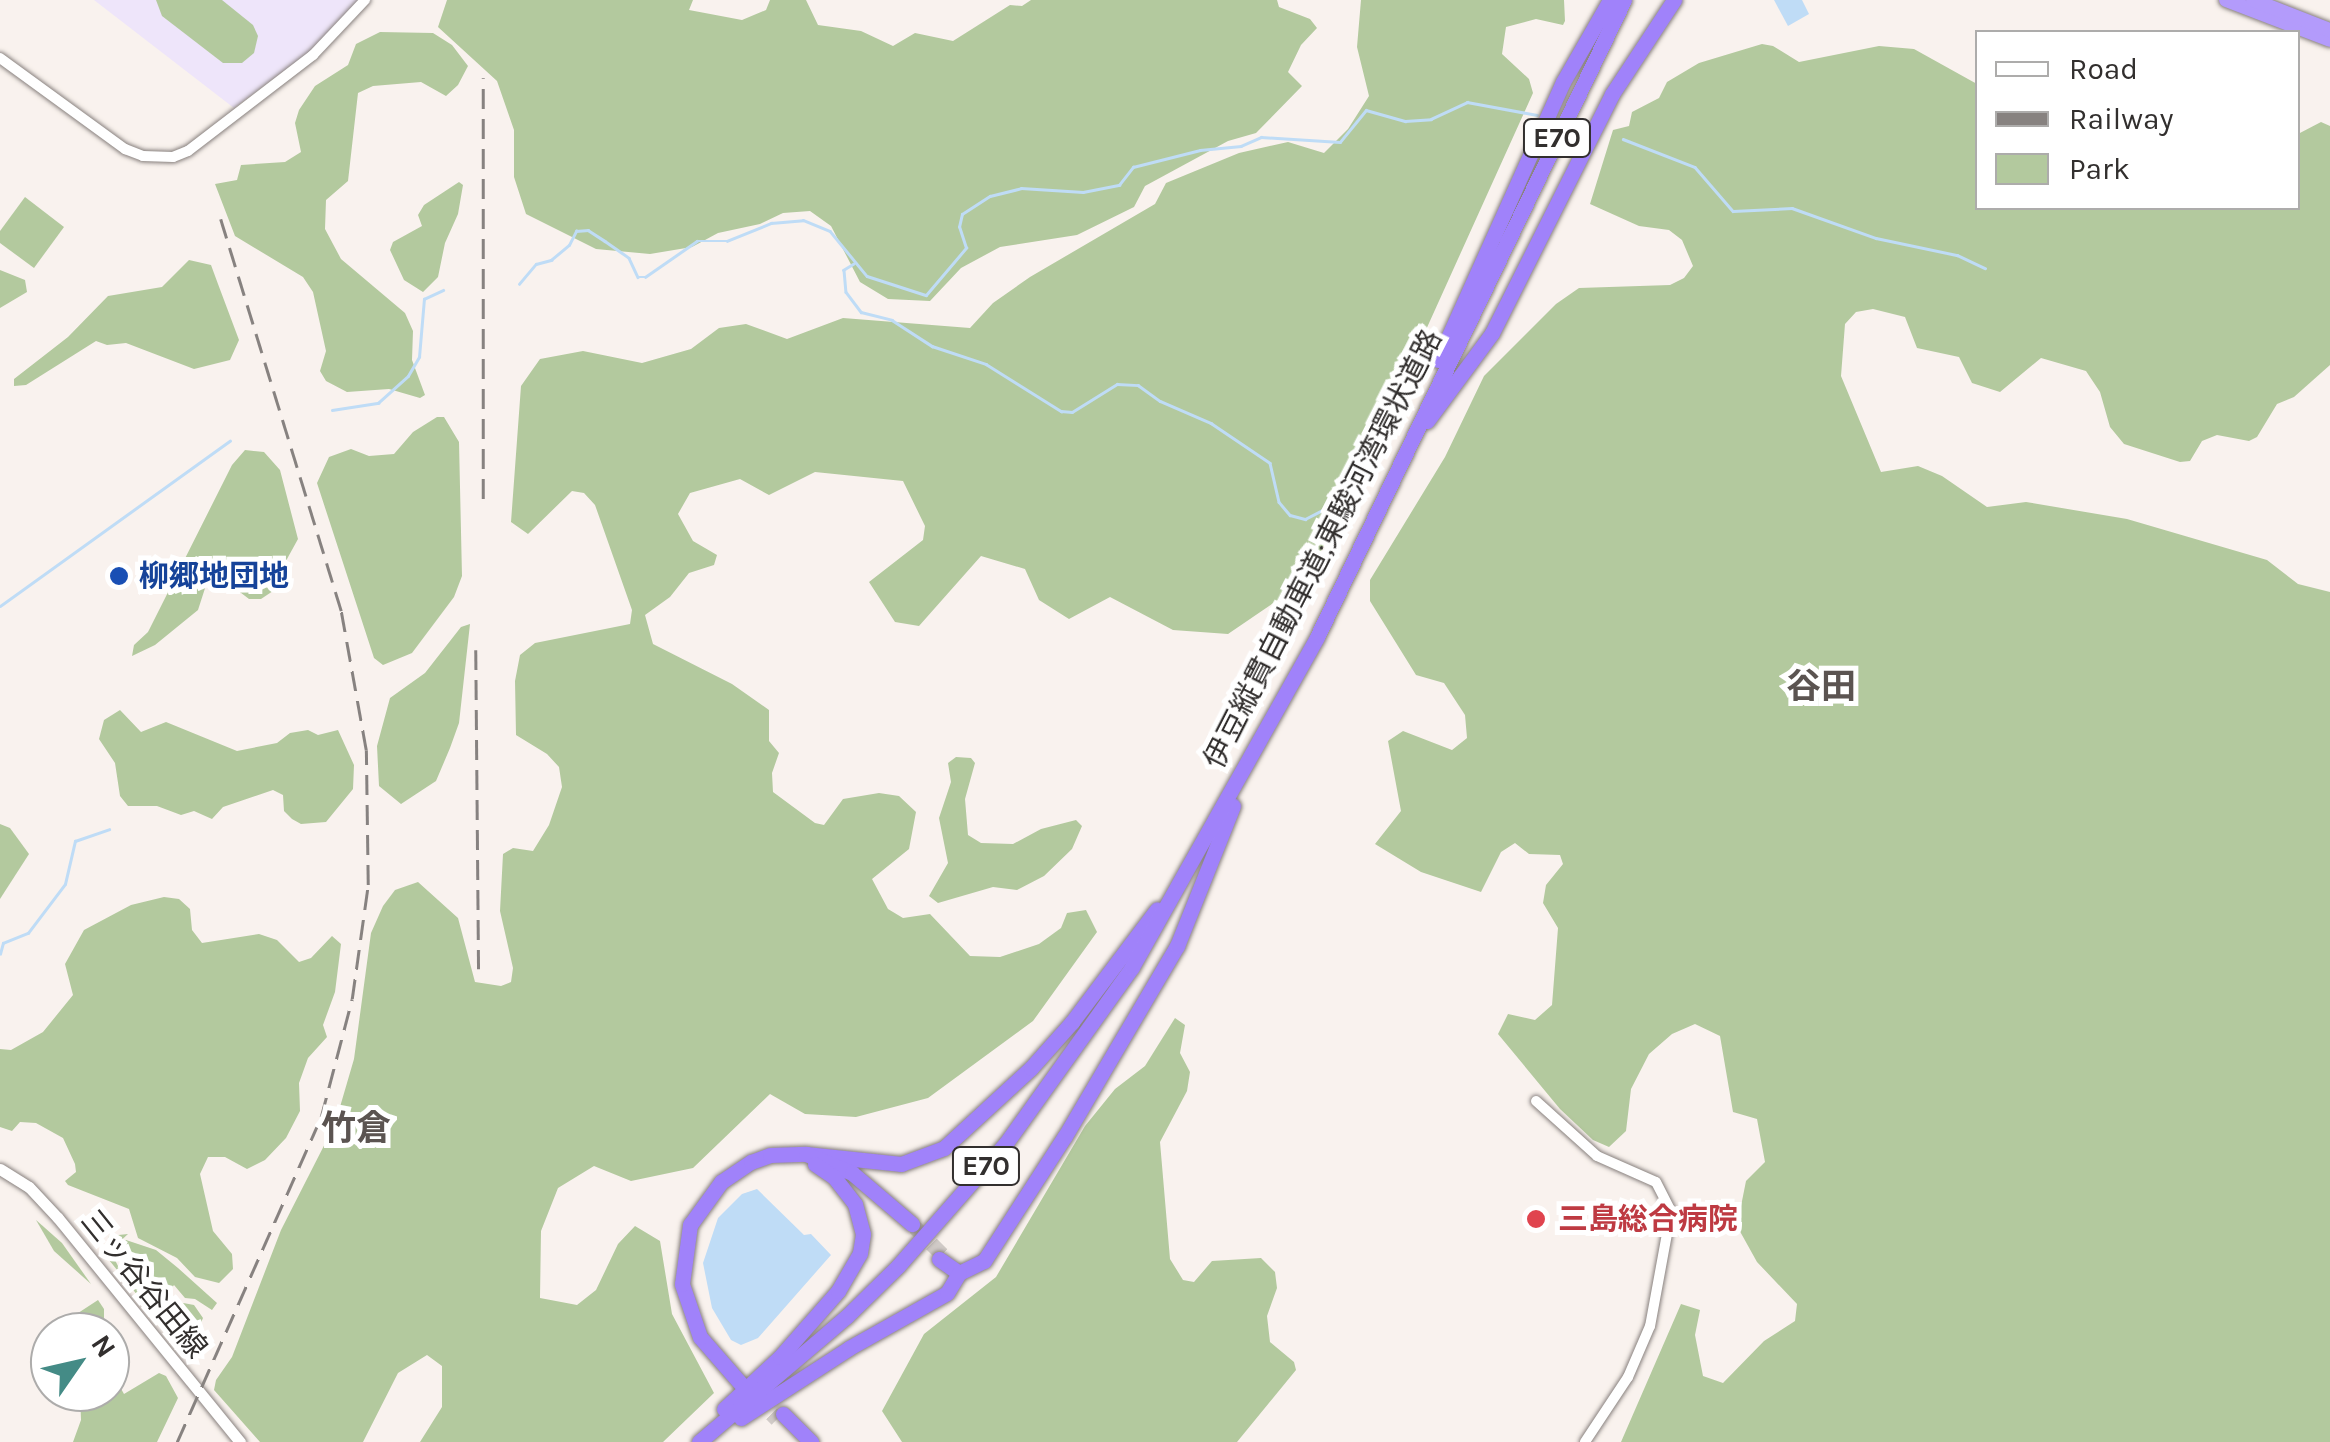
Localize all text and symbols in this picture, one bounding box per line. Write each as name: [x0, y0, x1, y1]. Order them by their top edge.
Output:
legend: [1975, 30, 2300, 210]
text: Road: [2069, 51, 2138, 87]
text: Railway: [2069, 101, 2173, 137]
road number: E70: [1522, 115, 1592, 161]
text: Park: [2069, 151, 2130, 187]
street label: 伊豆縦貫自動車道;東駿河湾環状道路: [1196, 323, 1450, 775]
place label: 柳郷地団地: [139, 558, 289, 594]
marker: 柳郷地団地: [108, 565, 130, 587]
district label: 谷田: [1786, 666, 1856, 708]
district label: 竹倉: [321, 1108, 391, 1150]
road number: E70: [951, 1143, 1021, 1189]
place label: 三島総合病院: [1558, 1201, 1738, 1237]
street label: 三ッ谷谷田線: [73, 1203, 215, 1365]
marker: 三島総合病院: [1523, 1206, 1549, 1232]
north arrow: [30, 1312, 130, 1412]
text: N: [84, 1329, 123, 1364]

